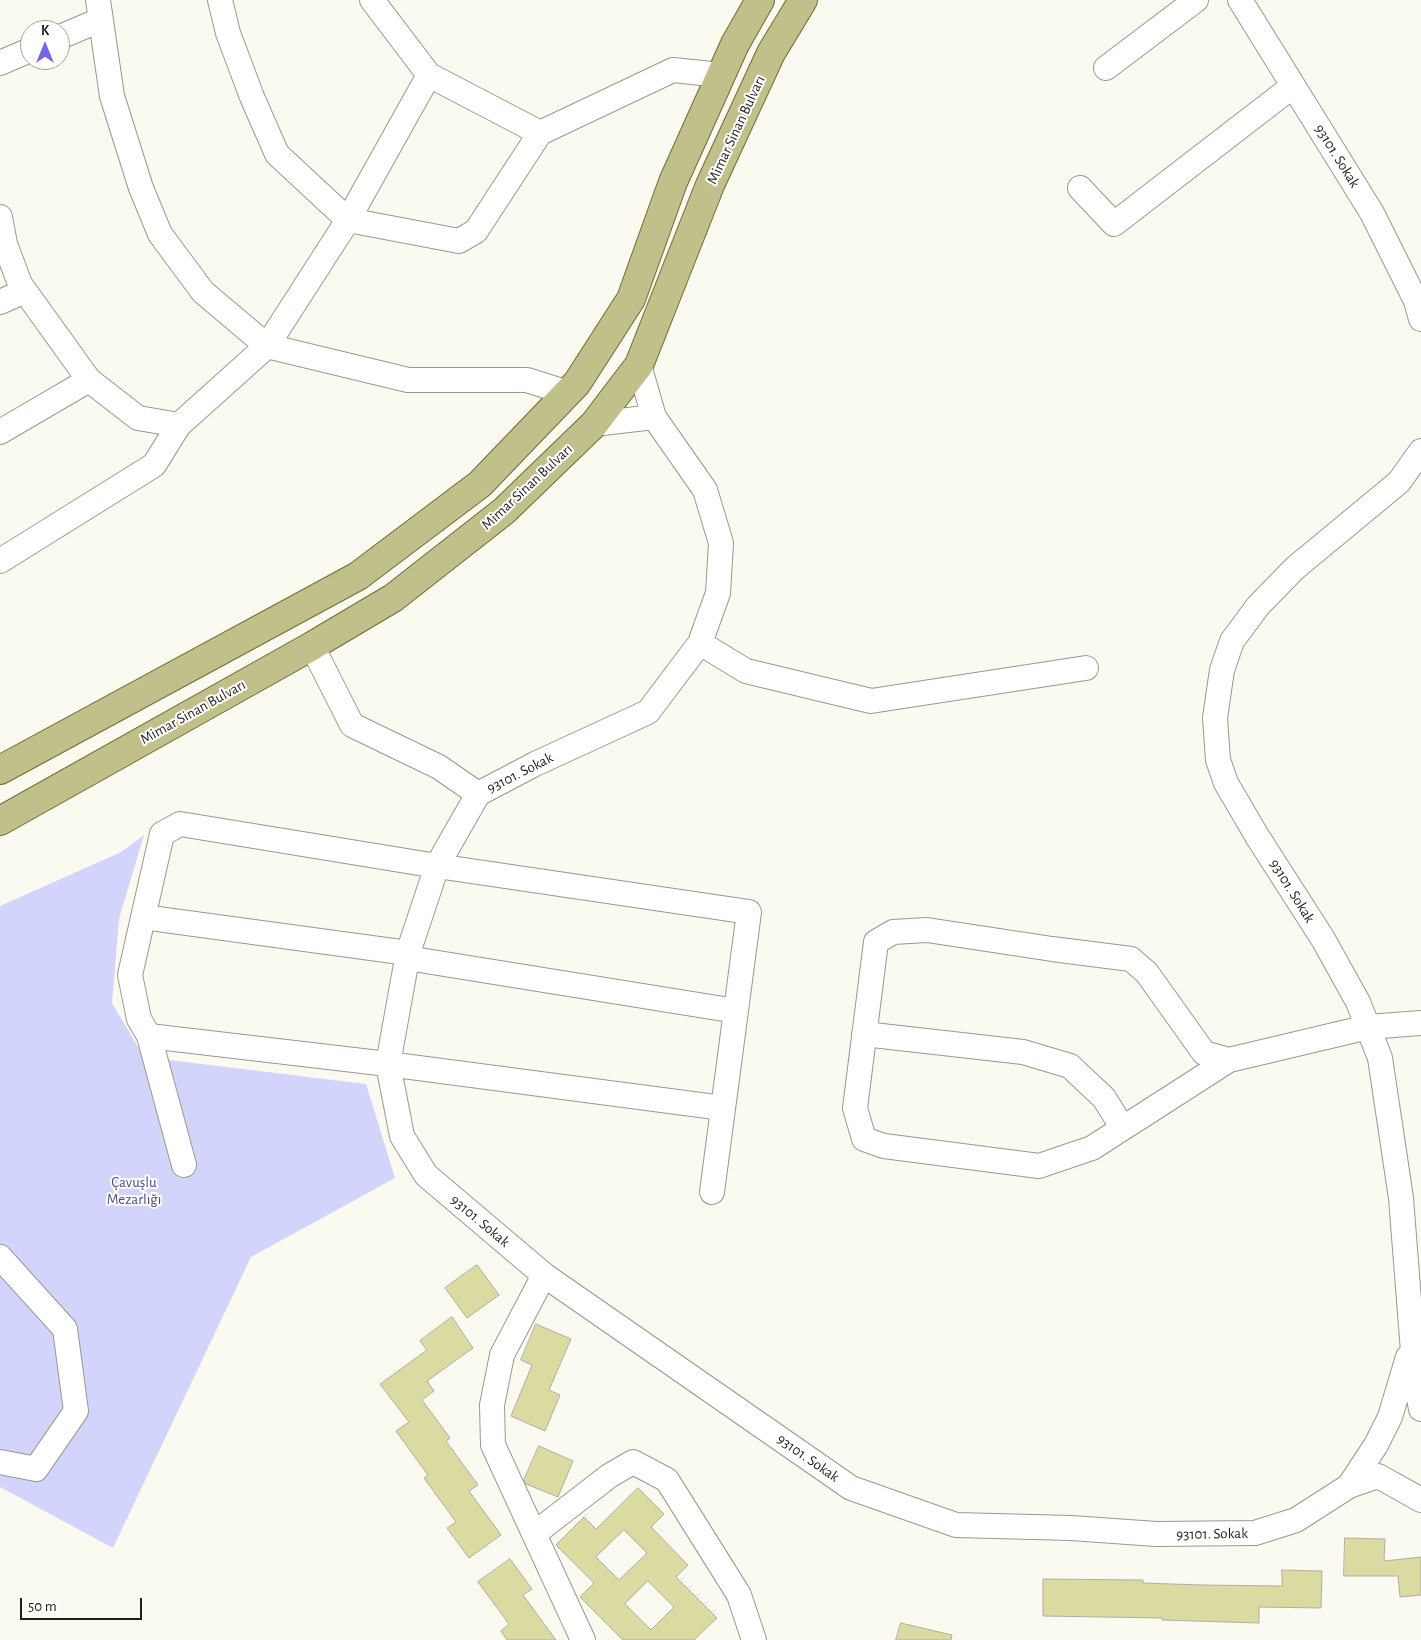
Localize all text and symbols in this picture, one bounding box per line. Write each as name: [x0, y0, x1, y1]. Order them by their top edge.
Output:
north arrow: [20, 20, 70, 70]
text: K: [41, 24, 49, 38]
street label: Mimar Sinan Bulvarı: [703, 73, 769, 187]
street label: 93101. Sokak: [1310, 121, 1364, 191]
street label: Mimar Sinan Bulvarı: [478, 440, 576, 534]
street label: Mimar Sinan Bulvarı: [137, 676, 249, 748]
street label: 93101. Sokak: [484, 749, 556, 797]
street label: 93101. Sokak: [1265, 856, 1319, 926]
park label: Çavuşlu Mezarlığı: [107, 1173, 161, 1208]
street label: 93101. Sokak: [447, 1191, 513, 1251]
street label: 93101. Sokak: [773, 1430, 843, 1486]
street label: 93101. Sokak: [1176, 1524, 1248, 1544]
scale bar: [22, 1588, 145, 1620]
text: 50 m: [28, 1599, 57, 1614]

